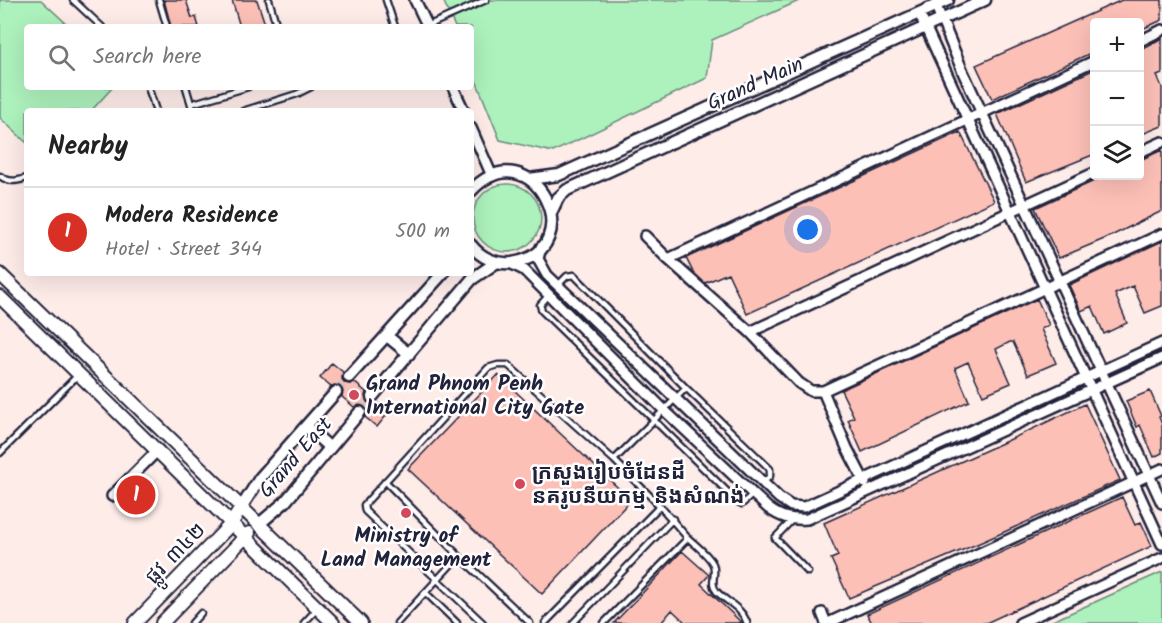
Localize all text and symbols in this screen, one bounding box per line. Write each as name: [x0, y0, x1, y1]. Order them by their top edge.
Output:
map controls: [1090, 18, 1144, 180]
button: +: [1090, 18, 1144, 72]
search box: [24, 24, 474, 90]
text: Search here: [93, 40, 201, 75]
icon: search: [45, 41, 78, 74]
street label: Grand Main: [702, 48, 809, 120]
button: −: [1090, 72, 1144, 126]
text: Nearby: [48, 126, 128, 168]
button: layers: [1090, 126, 1144, 180]
text: Modera Residence: [105, 199, 278, 234]
your location: [793, 215, 822, 244]
text: 1: [64, 216, 71, 248]
text: 500 m: [395, 216, 450, 248]
text: Hotel · Street 344: [105, 234, 262, 266]
place label: Grand Phnom Penh International City Gate: [366, 368, 584, 425]
marker: Grand Phnom Penh International City Gate: [347, 388, 361, 402]
street label: Grand East: [251, 409, 342, 506]
place label: ក្រសួងរៀបចំដែនដី នគរូបនីយកម្ម និងសំណង់: [532, 457, 745, 514]
pin: 1: [116, 472, 156, 518]
marker: ក្រសួងរៀបចំដែនដី នគរូបនីយកម្ម និងសំណង់: [513, 477, 527, 491]
marker: Ministry of Land Management: [399, 506, 413, 520]
street label: ផ្លូវ ៣៤២: [138, 515, 215, 594]
place label: Ministry of Land Management: [320, 520, 492, 577]

